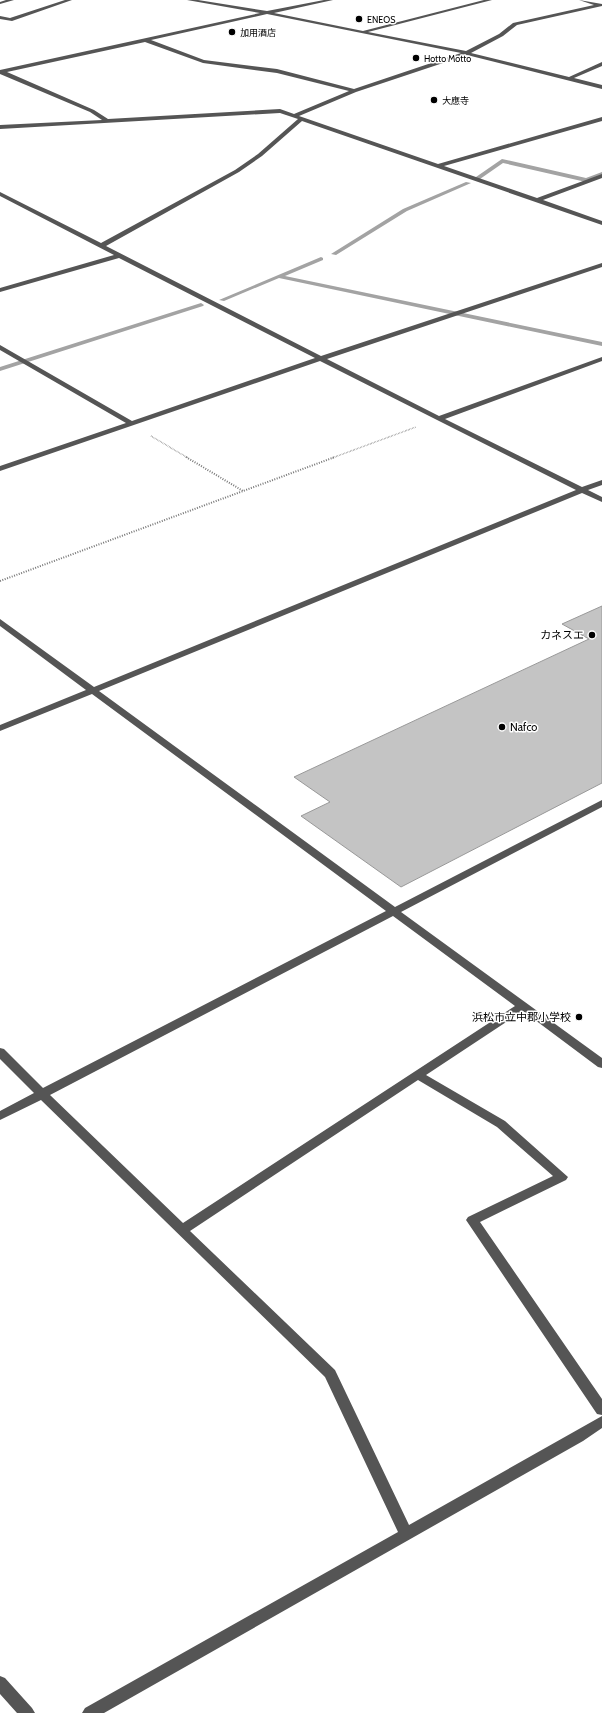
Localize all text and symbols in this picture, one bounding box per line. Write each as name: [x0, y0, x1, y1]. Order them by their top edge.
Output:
marker: ENEOS: [354, 14, 364, 24]
place label: ENEOS: [367, 14, 395, 25]
marker: 加用酒店: [227, 27, 237, 37]
place label: 加用酒店: [240, 27, 276, 38]
marker: Hotto Motto: [411, 53, 421, 63]
place label: Hotto Motto: [424, 53, 471, 64]
marker: 大應寺: [429, 95, 439, 105]
place label: 大應寺: [442, 95, 469, 106]
place label: カネスエ: [540, 628, 584, 642]
marker: カネスエ: [587, 630, 597, 640]
place label: Nafco: [510, 720, 537, 734]
marker: Nafco: [497, 722, 507, 732]
place label: 浜松市立中郡小学校: [472, 1010, 571, 1024]
marker: 浜松市立中郡小学校: [574, 1012, 584, 1022]

